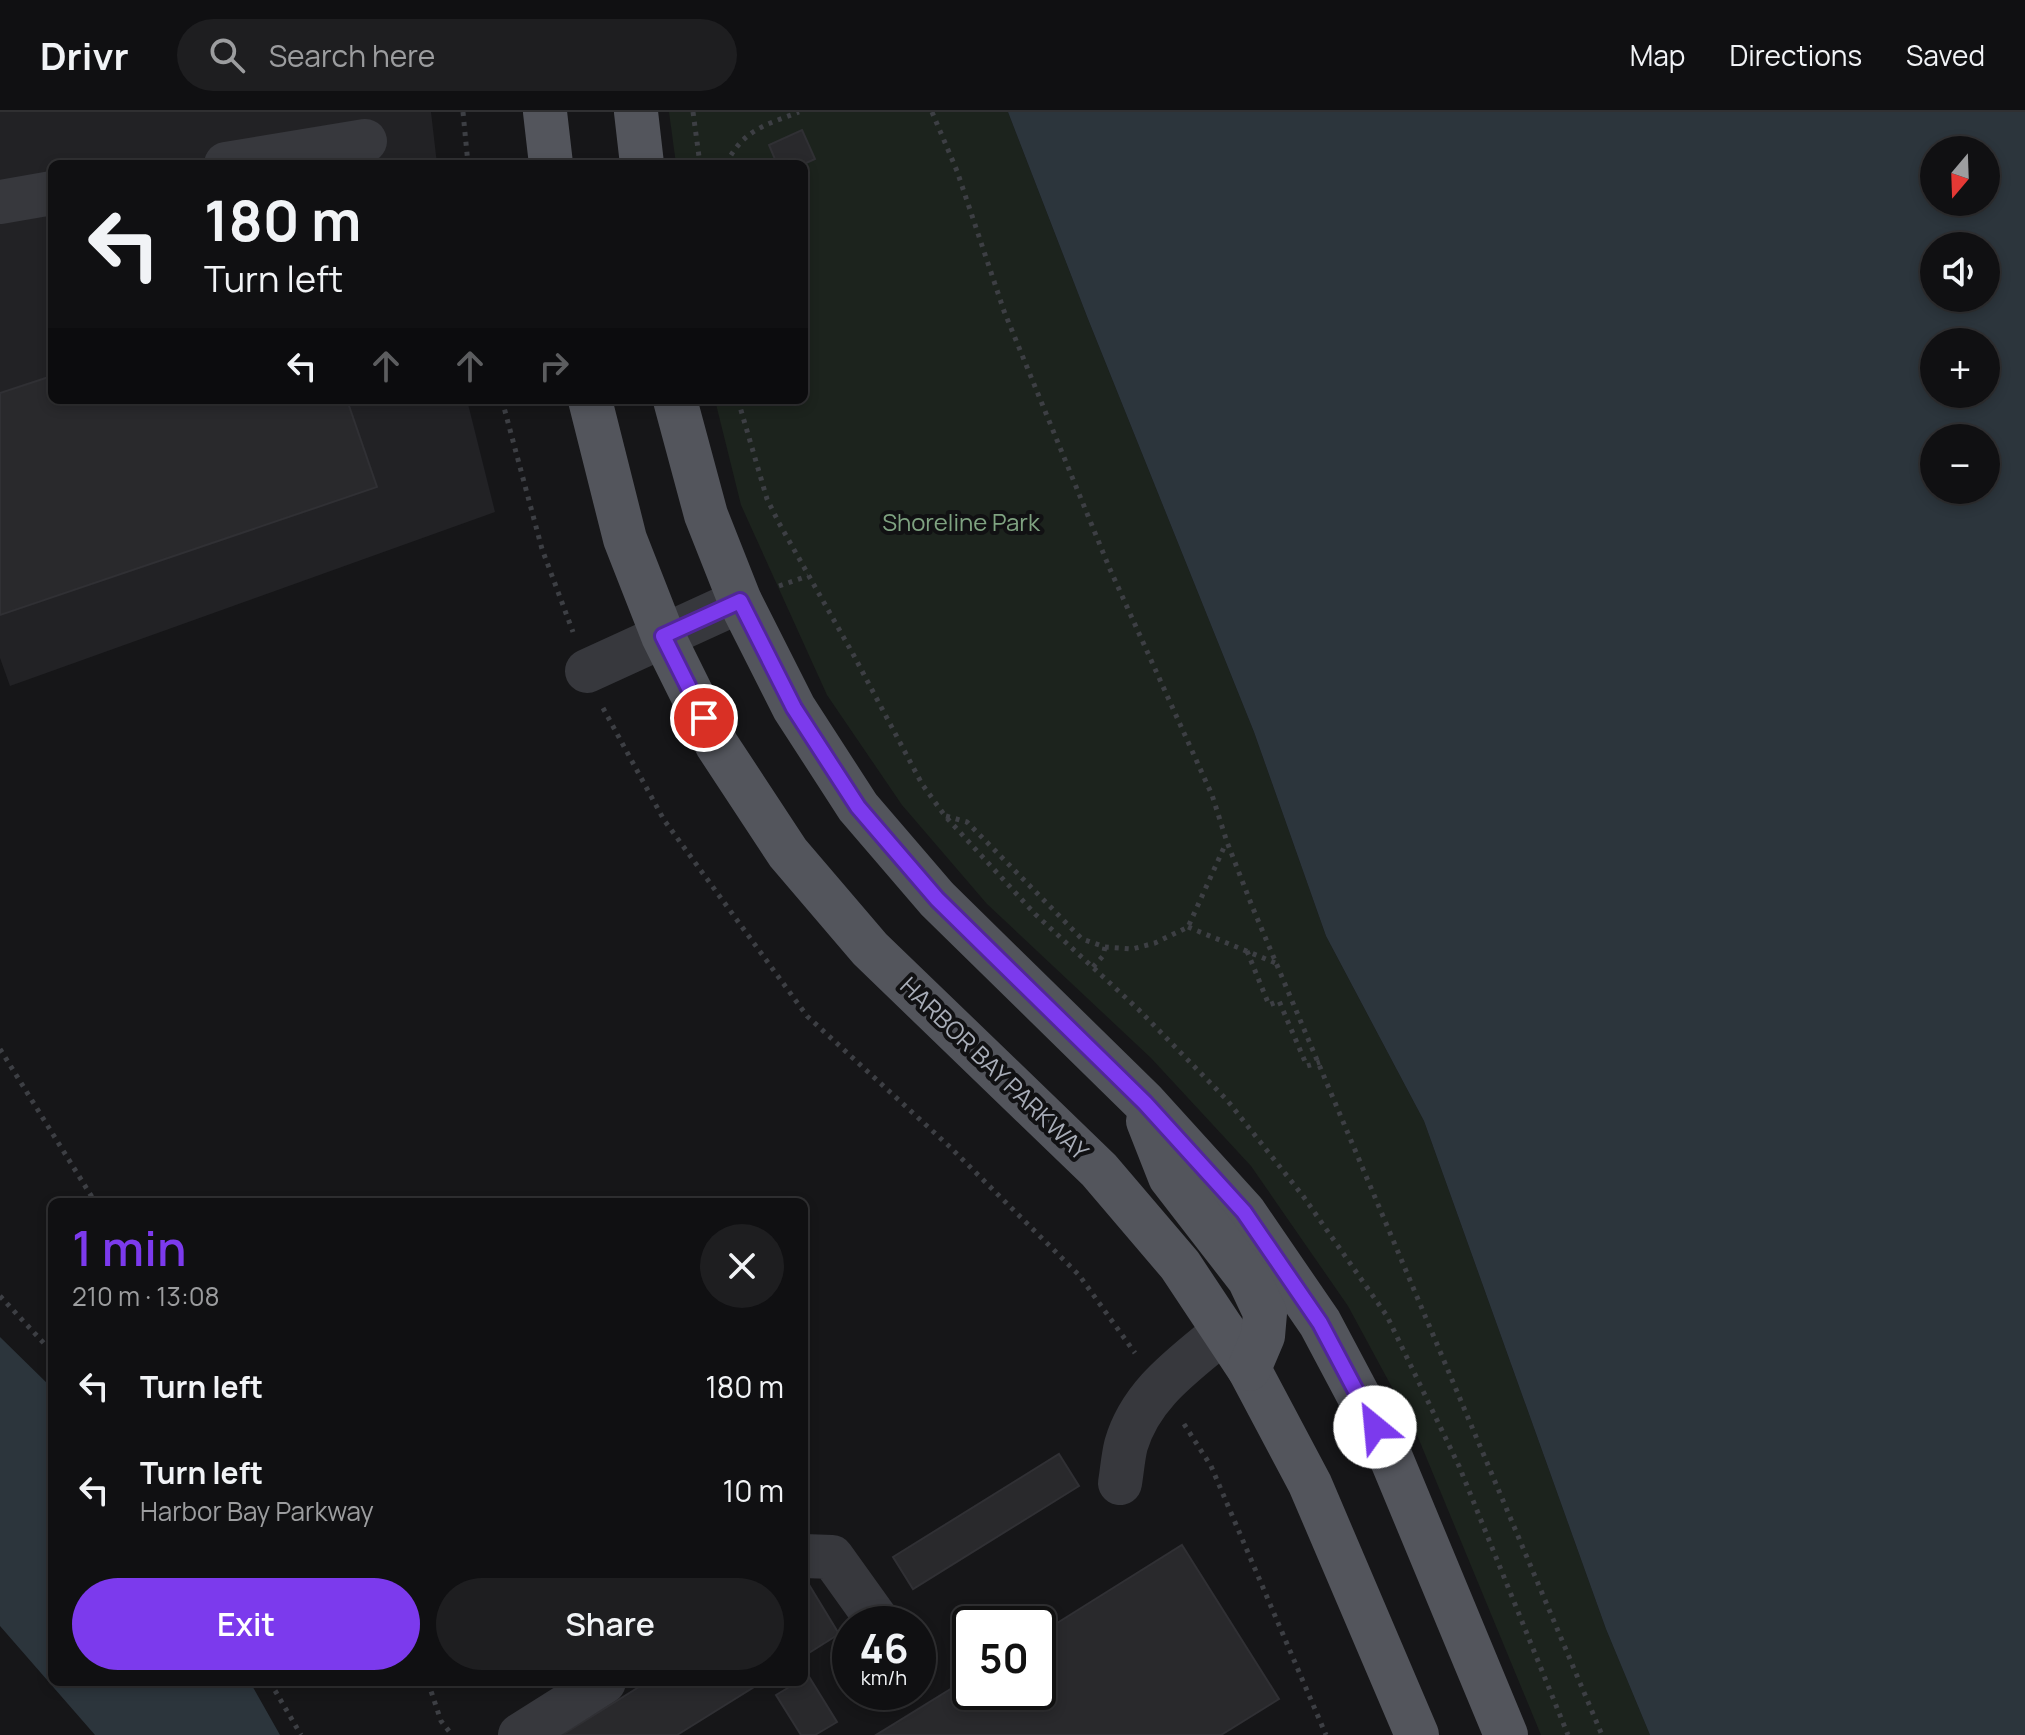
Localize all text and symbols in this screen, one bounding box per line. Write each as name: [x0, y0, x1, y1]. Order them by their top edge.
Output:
search box: [177, 19, 737, 91]
text: Drivr: [40, 29, 129, 81]
icon: search: [205, 33, 249, 77]
text: Search here: [269, 35, 435, 76]
text: Map: [1630, 36, 1685, 74]
text: Directions: [1729, 36, 1862, 74]
text: Saved: [1906, 36, 1985, 74]
north arrow: [1920, 136, 2000, 216]
map controls: [1920, 136, 2000, 504]
text: 180 m: [204, 181, 361, 258]
icon: left: [72, 192, 176, 296]
button: sound: [1920, 232, 2000, 312]
text: Turn left: [204, 254, 343, 303]
button: +: [1920, 328, 2000, 408]
icon: left: [280, 344, 324, 388]
icon: ahead: [364, 344, 408, 388]
icon: ahead: [448, 344, 492, 388]
icon: right: [532, 344, 576, 388]
button: −: [1920, 424, 2000, 504]
park label: Shoreline Park: [882, 505, 1041, 538]
pin: [670, 684, 738, 752]
icon: arrive: [682, 696, 726, 740]
street label: HARBOR BAY PARKWAY: [894, 969, 1097, 1167]
text: 1 min: [72, 1215, 186, 1280]
button: close: [700, 1224, 784, 1308]
text: 210 m · 13:08: [72, 1278, 220, 1314]
icon: left: [72, 1364, 116, 1408]
text: Turn left: [140, 1366, 263, 1407]
text: 180 m: [705, 1366, 784, 1407]
position arrow: [1333, 1385, 1417, 1469]
text: Turn left: [140, 1452, 263, 1493]
icon: left: [72, 1468, 116, 1512]
text: 10 m: [723, 1470, 784, 1511]
text: Harbor Bay Parkway: [140, 1493, 374, 1529]
button: Exit: [72, 1578, 420, 1670]
button: Share: [436, 1578, 784, 1670]
speed limit sign: 50: [952, 1606, 1056, 1710]
text: 46: [859, 1620, 909, 1675]
text: km/h: [861, 1664, 907, 1691]

